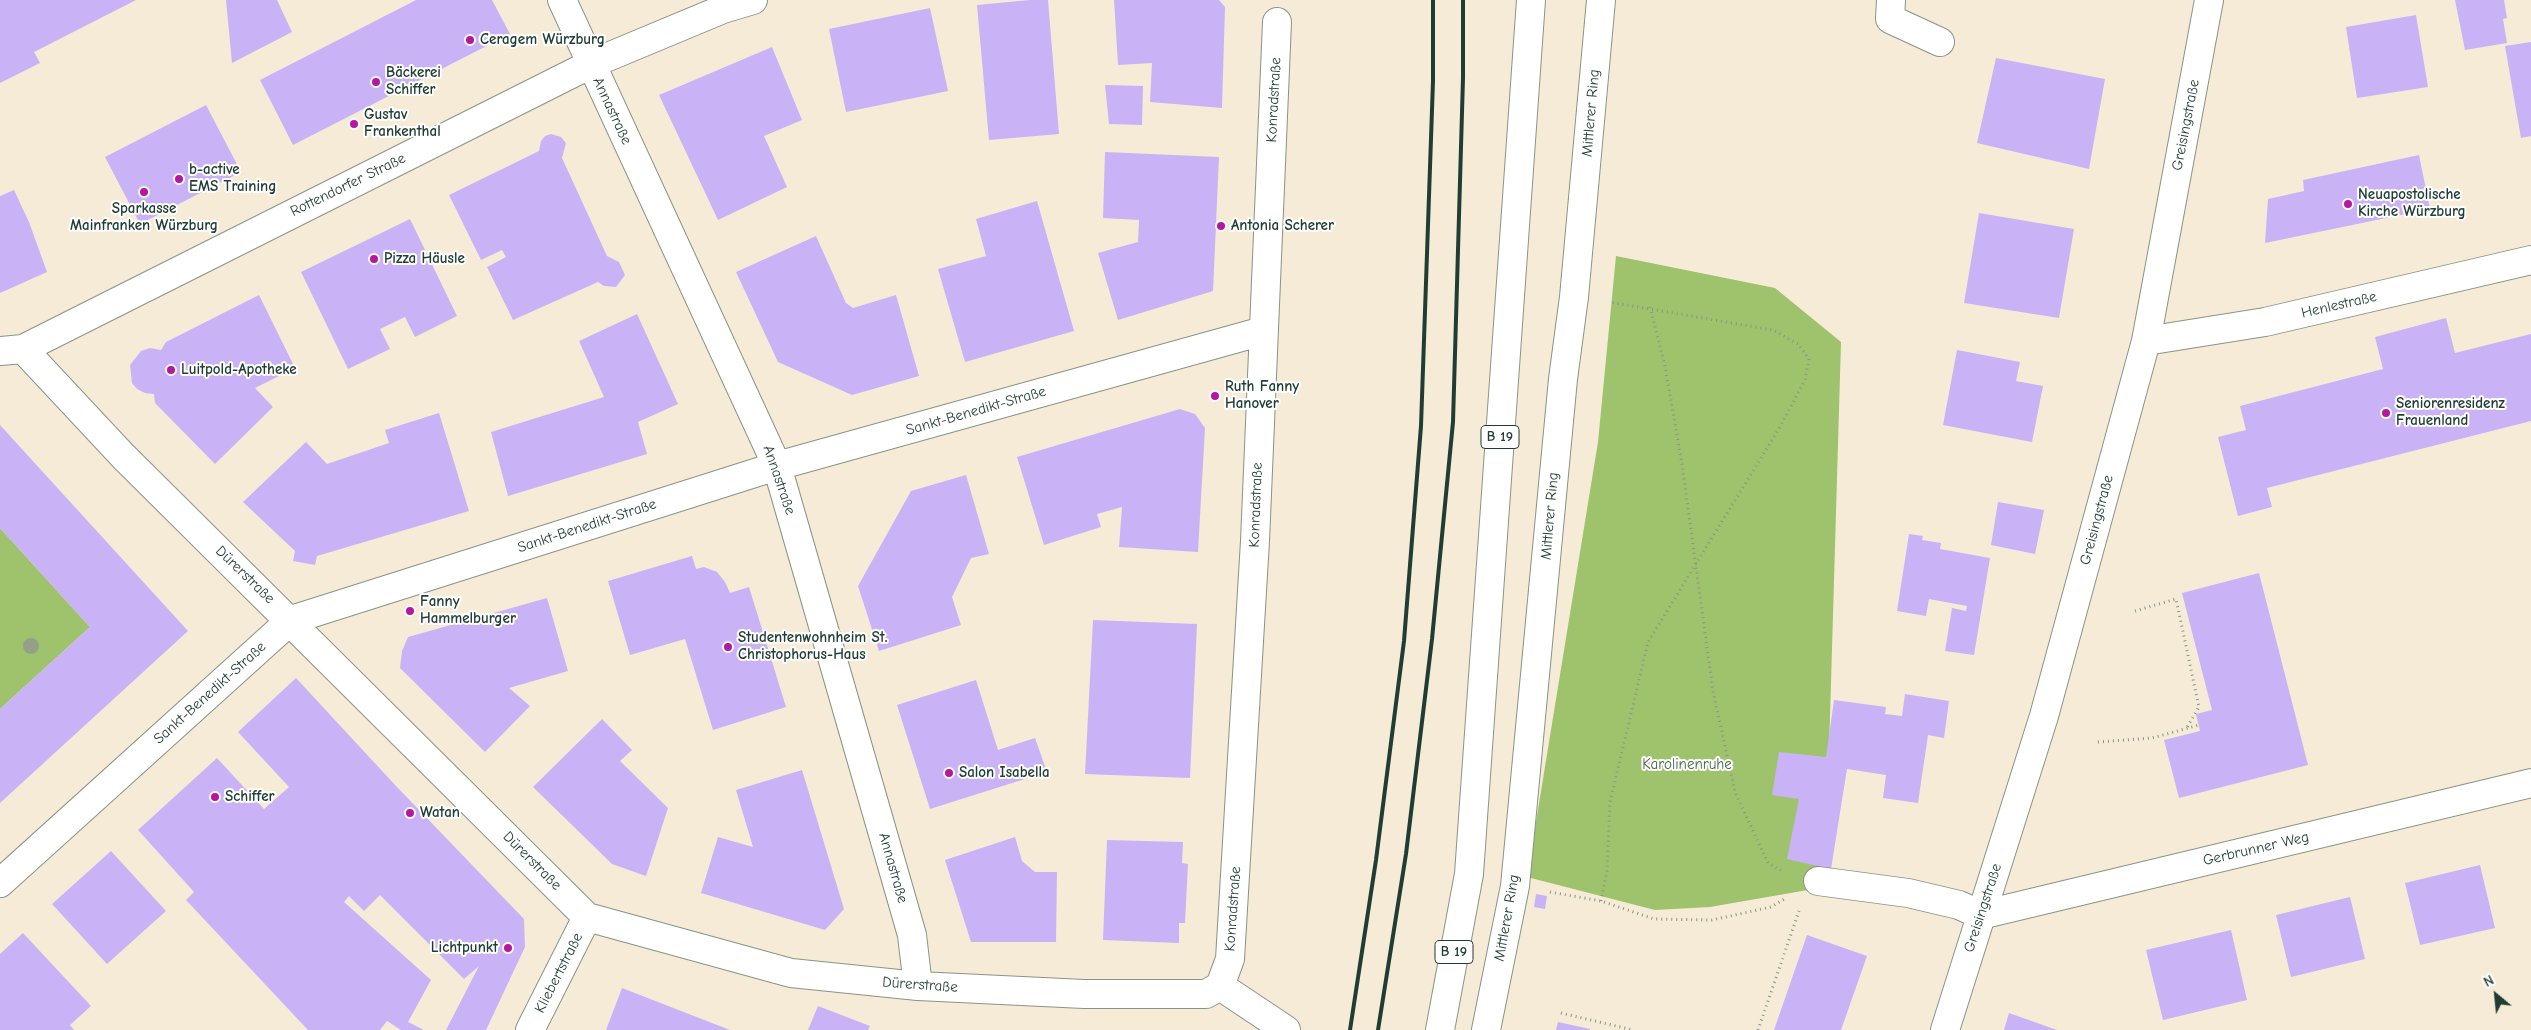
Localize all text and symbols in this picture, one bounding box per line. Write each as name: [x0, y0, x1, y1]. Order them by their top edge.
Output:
place label: Ceragem Würzburg: [480, 31, 605, 49]
marker: Ceragem Würzburg: [464, 34, 476, 46]
street label: Konradstraße: [1263, 57, 1285, 143]
place label: Bäckerei Schiffer: [386, 64, 441, 99]
street label: Mittlerer Ring: [1578, 68, 1604, 158]
street label: Annastraße: [589, 74, 635, 148]
marker: Bäckerei Schiffer: [370, 76, 382, 88]
street label: Greisingstraße: [2168, 78, 2204, 172]
place label: Gustav Frankenthal: [364, 106, 441, 141]
marker: Gustav Frankenthal: [348, 118, 360, 130]
street label: Rottendorfer Straße: [287, 149, 409, 221]
place label: b-active EMS Training: [189, 161, 276, 196]
marker: b-active EMS Training: [173, 173, 185, 185]
marker: Sparkasse Mainfranken Würzburg: [138, 186, 150, 198]
place label: Neuapostolische Kirche Würzburg: [2358, 186, 2466, 221]
marker: Neuapostolische Kirche Würzburg: [2342, 198, 2354, 210]
place label: Sparkasse Mainfranken Würzburg: [70, 200, 218, 235]
place label: Antonia Scherer: [1231, 217, 1334, 235]
marker: Antonia Scherer: [1215, 220, 1227, 232]
place label: Pizza Häusle: [384, 250, 465, 268]
marker: Pizza Häusle: [368, 253, 380, 265]
street label: Henlestraße: [2300, 288, 2378, 322]
place label: Luitpold-Apotheke: [181, 361, 297, 379]
marker: Luitpold-Apotheke: [165, 364, 177, 376]
place label: Ruth Fanny Hanover: [1225, 378, 1299, 413]
street label: Sankt-Benedikt-Straße: [904, 382, 1048, 440]
marker: Ruth Fanny Hanover: [1209, 390, 1221, 402]
place label: Seniorenresidenz Frauenland: [2396, 395, 2505, 430]
marker: Seniorenresidenz Frauenland: [2380, 407, 2392, 419]
road number: B 19: [1481, 426, 1519, 448]
street label: Annastraße: [759, 443, 799, 517]
street label: Konradstraße: [1246, 462, 1266, 548]
street label: Mittlerer Ring: [1537, 471, 1563, 561]
street label: Greisingstraße: [2076, 473, 2118, 567]
street label: Sankt-Benedikt-Straße: [515, 495, 659, 557]
street label: Dürerstraße: [212, 542, 278, 608]
place label: Fanny Hammelburger: [420, 593, 516, 628]
marker: Fanny Hammelburger: [404, 605, 416, 617]
place label: Studentenwohnheim St. Christophorus-Haus: [738, 629, 887, 664]
street label: Sankt-Benedikt-Straße: [150, 638, 270, 748]
marker: Studentenwohnheim St. Christophorus-Haus: [722, 641, 734, 653]
park label: Karolinenruhe: [1642, 756, 1732, 774]
place label: Salon Isabella: [959, 764, 1050, 782]
marker: Salon Isabella: [943, 767, 955, 779]
place label: Schiffer: [225, 788, 275, 806]
marker: Schiffer: [209, 791, 221, 803]
place label: Watan: [420, 804, 460, 822]
marker: Watan: [404, 807, 416, 819]
street label: Dürerstraße: [499, 828, 565, 894]
street label: Gerbrunner Weg: [2201, 828, 2311, 870]
street label: Annastraße: [874, 831, 912, 905]
street label: Greisingstraße: [1960, 861, 2006, 955]
street label: Konradstraße: [1221, 866, 1245, 952]
street label: Mittlerer Ring: [1490, 873, 1524, 963]
street label: Kliebertstraße: [531, 930, 587, 1016]
place label: Lichtpunkt: [431, 939, 498, 957]
road number: B 19: [1435, 940, 1473, 964]
marker: Lichtpunkt: [502, 942, 514, 954]
north arrow: [2471, 970, 2521, 1020]
text: N: [2481, 972, 2497, 991]
street label: Dürerstraße: [882, 973, 958, 997]

